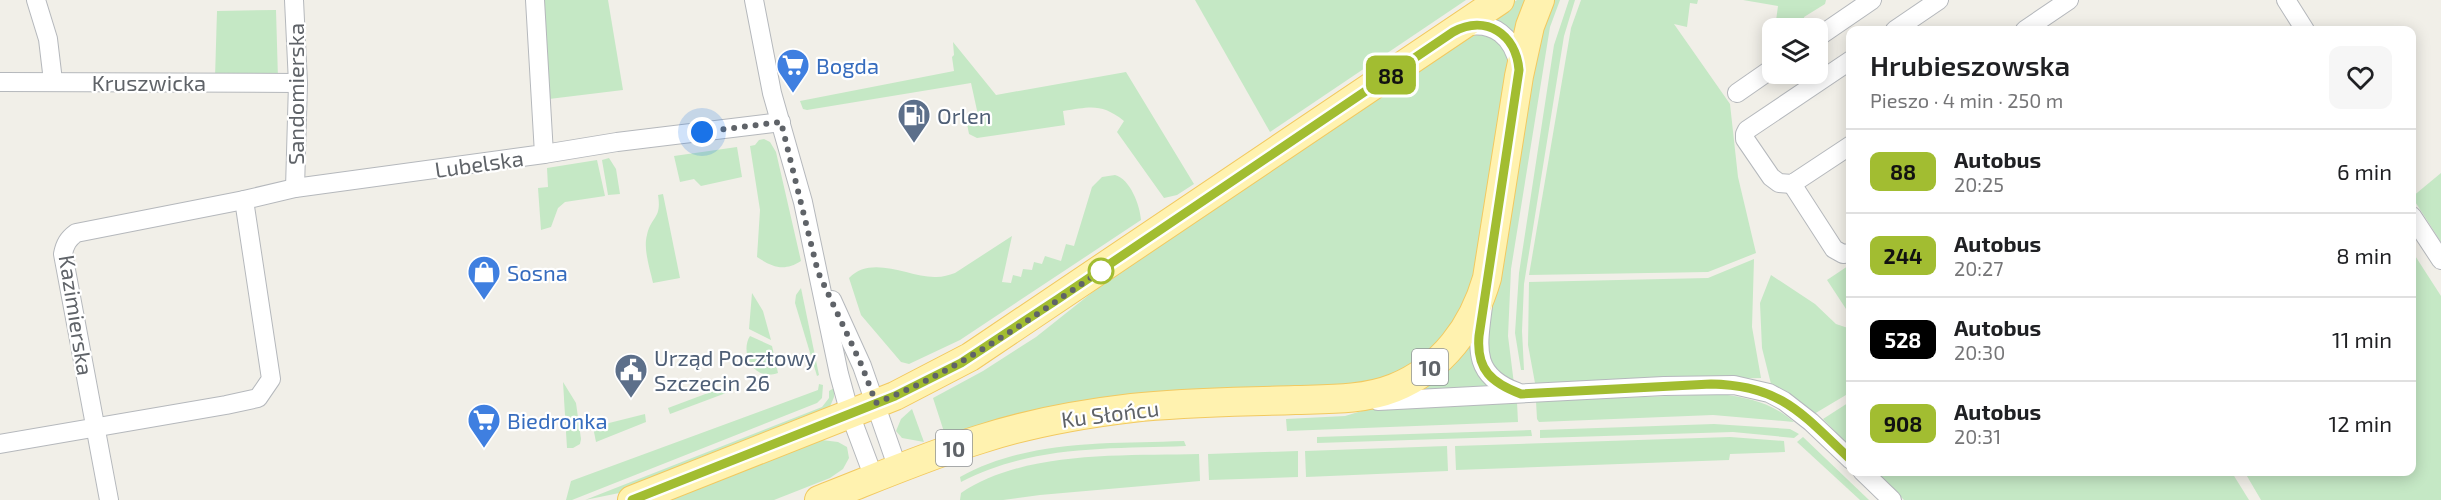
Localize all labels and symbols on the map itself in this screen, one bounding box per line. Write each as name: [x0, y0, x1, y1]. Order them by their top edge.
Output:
street label: Sandomierska: [282, 23, 308, 165]
supermarket icon: Bogda: [775, 47, 811, 94]
place label: Bogda: [816, 52, 879, 78]
line badge: 88: [1364, 56, 1418, 94]
street label: Kruszwicka: [92, 69, 206, 95]
fuel station icon: Orlen: [896, 97, 932, 144]
place label: Orlen: [937, 102, 992, 128]
your location: [687, 117, 717, 147]
street label: Lubelska: [433, 144, 525, 182]
street label: Kazimierska: [55, 253, 99, 377]
shop icon: Sosna: [466, 254, 502, 301]
unlabelled marker: [1088, 258, 1114, 284]
place label: Sosna: [507, 259, 568, 285]
place label: Urząd Pocztowy Szczecin 26: [654, 344, 817, 395]
road number: 10: [1412, 349, 1448, 385]
public building icon: Urząd Pocztowy Szczecin 26: [613, 352, 649, 399]
street label: Ku Słońcu: [1060, 394, 1160, 432]
supermarket icon: Biedronka: [466, 402, 502, 449]
place label: Biedronka: [507, 407, 608, 433]
road number: 10: [936, 430, 972, 466]

